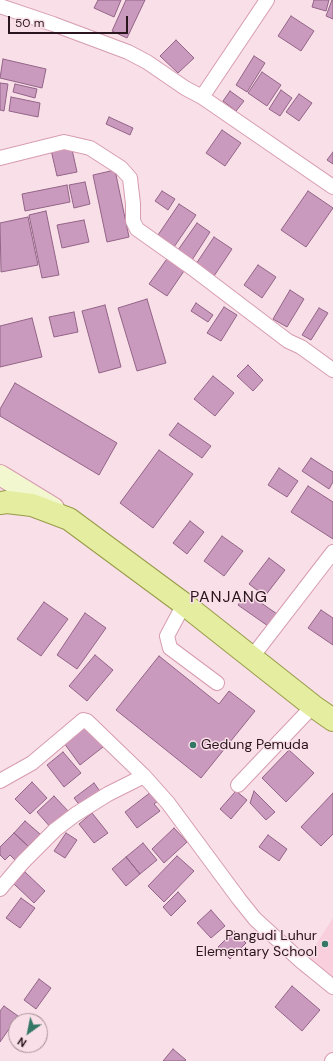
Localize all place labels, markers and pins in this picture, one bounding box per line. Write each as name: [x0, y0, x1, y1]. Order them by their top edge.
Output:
place label: Gedung Pemuda: [201, 737, 308, 753]
marker: Gedung Pemuda: [188, 740, 198, 750]
place label: Pangudi Luhur Elementary School: [196, 928, 317, 960]
marker: Pangudi Luhur Elementary School: [320, 939, 330, 949]

